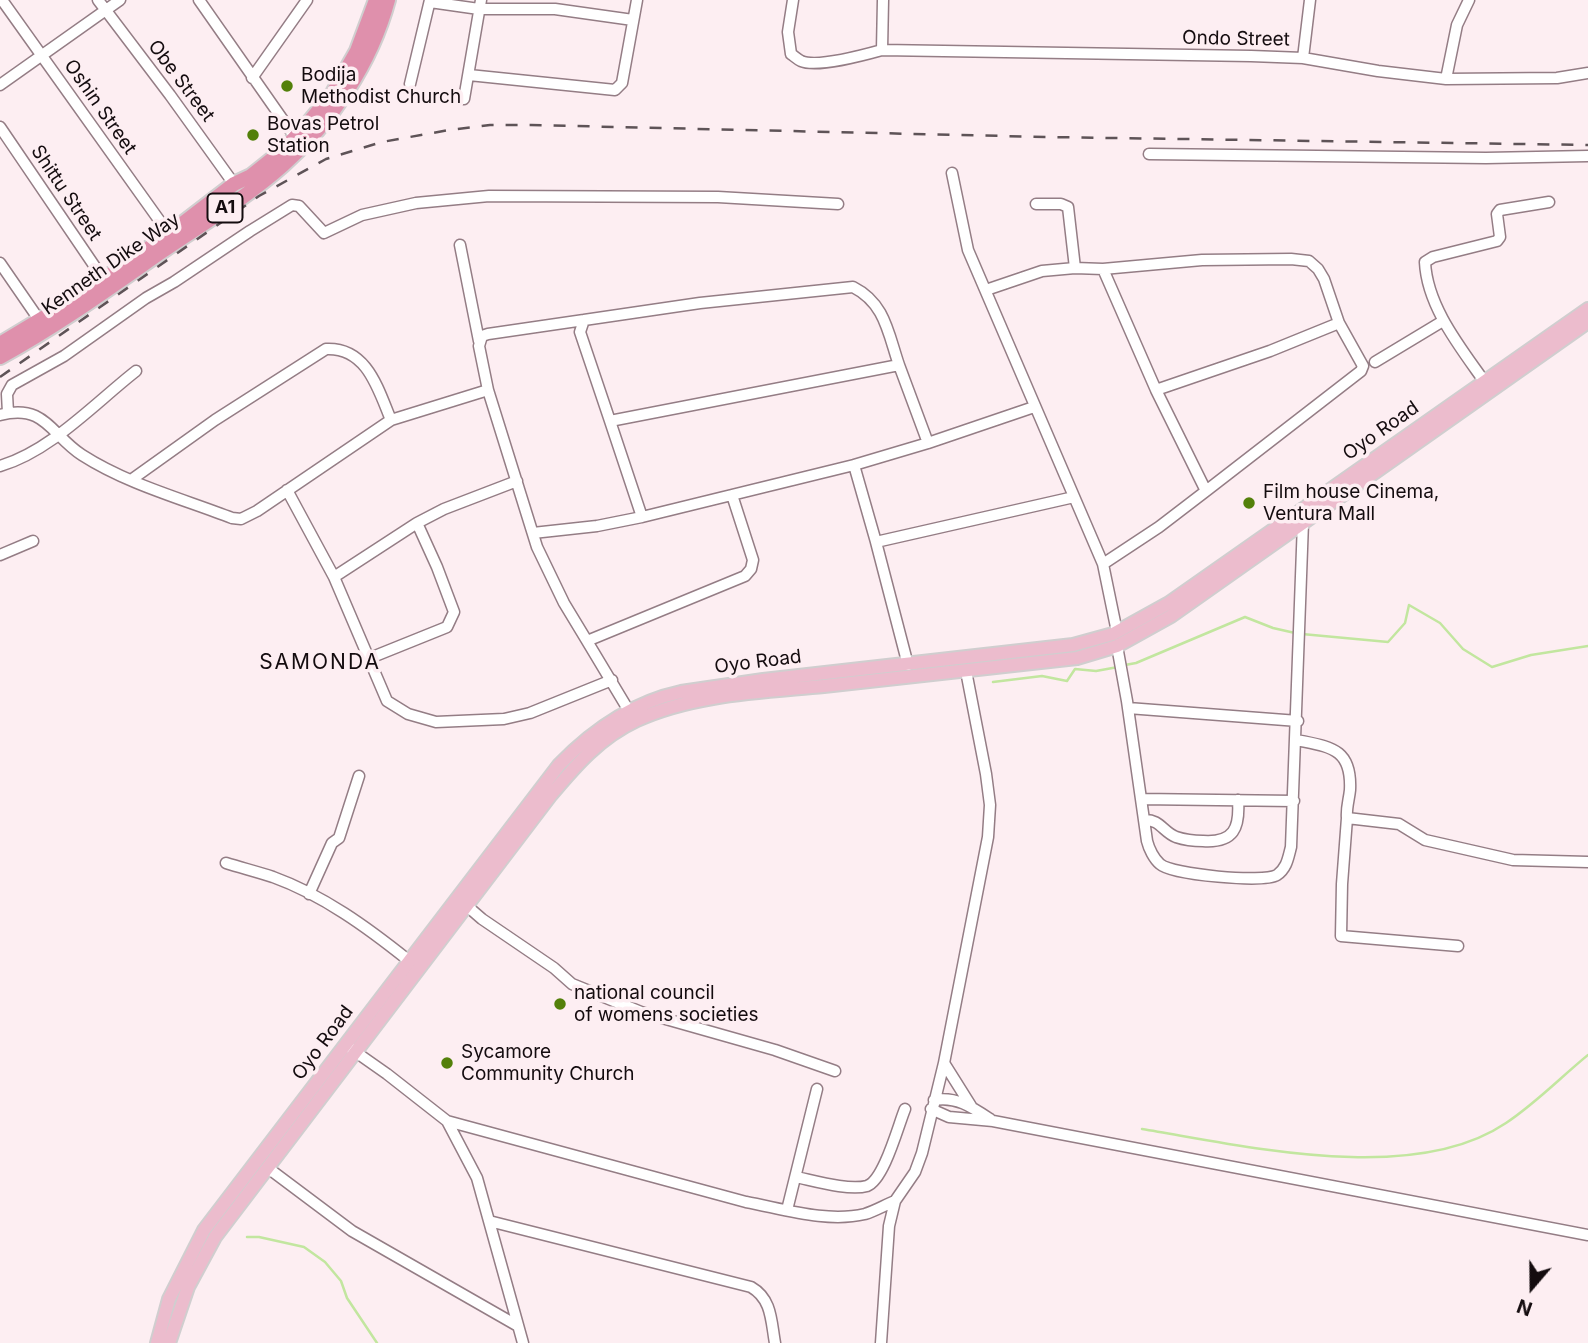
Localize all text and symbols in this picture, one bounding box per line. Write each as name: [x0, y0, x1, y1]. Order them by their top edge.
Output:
street label: Ondo Street: [1182, 27, 1290, 51]
street label: Obe Street: [143, 36, 219, 126]
street label: Oshin Street: [59, 55, 141, 159]
place label: Bodija Methodist Church: [301, 64, 461, 108]
marker: Bodija Methodist Church: [279, 78, 295, 94]
place label: Bovas Petrol Station: [267, 113, 379, 157]
marker: Bovas Petrol Station: [245, 127, 261, 143]
street label: Shittu Street: [26, 141, 106, 245]
road number: A1: [208, 194, 243, 223]
street label: Kenneth Dike Way: [38, 208, 184, 320]
street label: Oyo Road: [1339, 397, 1423, 465]
place label: Film house Cinema, Ventura Mall: [1263, 481, 1439, 525]
marker: Film house Cinema, Ventura Mall: [1241, 495, 1257, 511]
street label: Oyo Road: [713, 645, 803, 679]
district label: SAMONDA: [260, 650, 380, 676]
place label: national council of womens societies: [574, 982, 759, 1026]
marker: national council of womens societies: [552, 996, 568, 1012]
street label: Oyo Road: [288, 1001, 358, 1085]
place label: Sycamore Community Church: [461, 1041, 635, 1085]
marker: Sycamore Community Church: [439, 1055, 455, 1071]
north arrow: [1497, 1252, 1567, 1322]
text: N: [1514, 1294, 1535, 1320]

